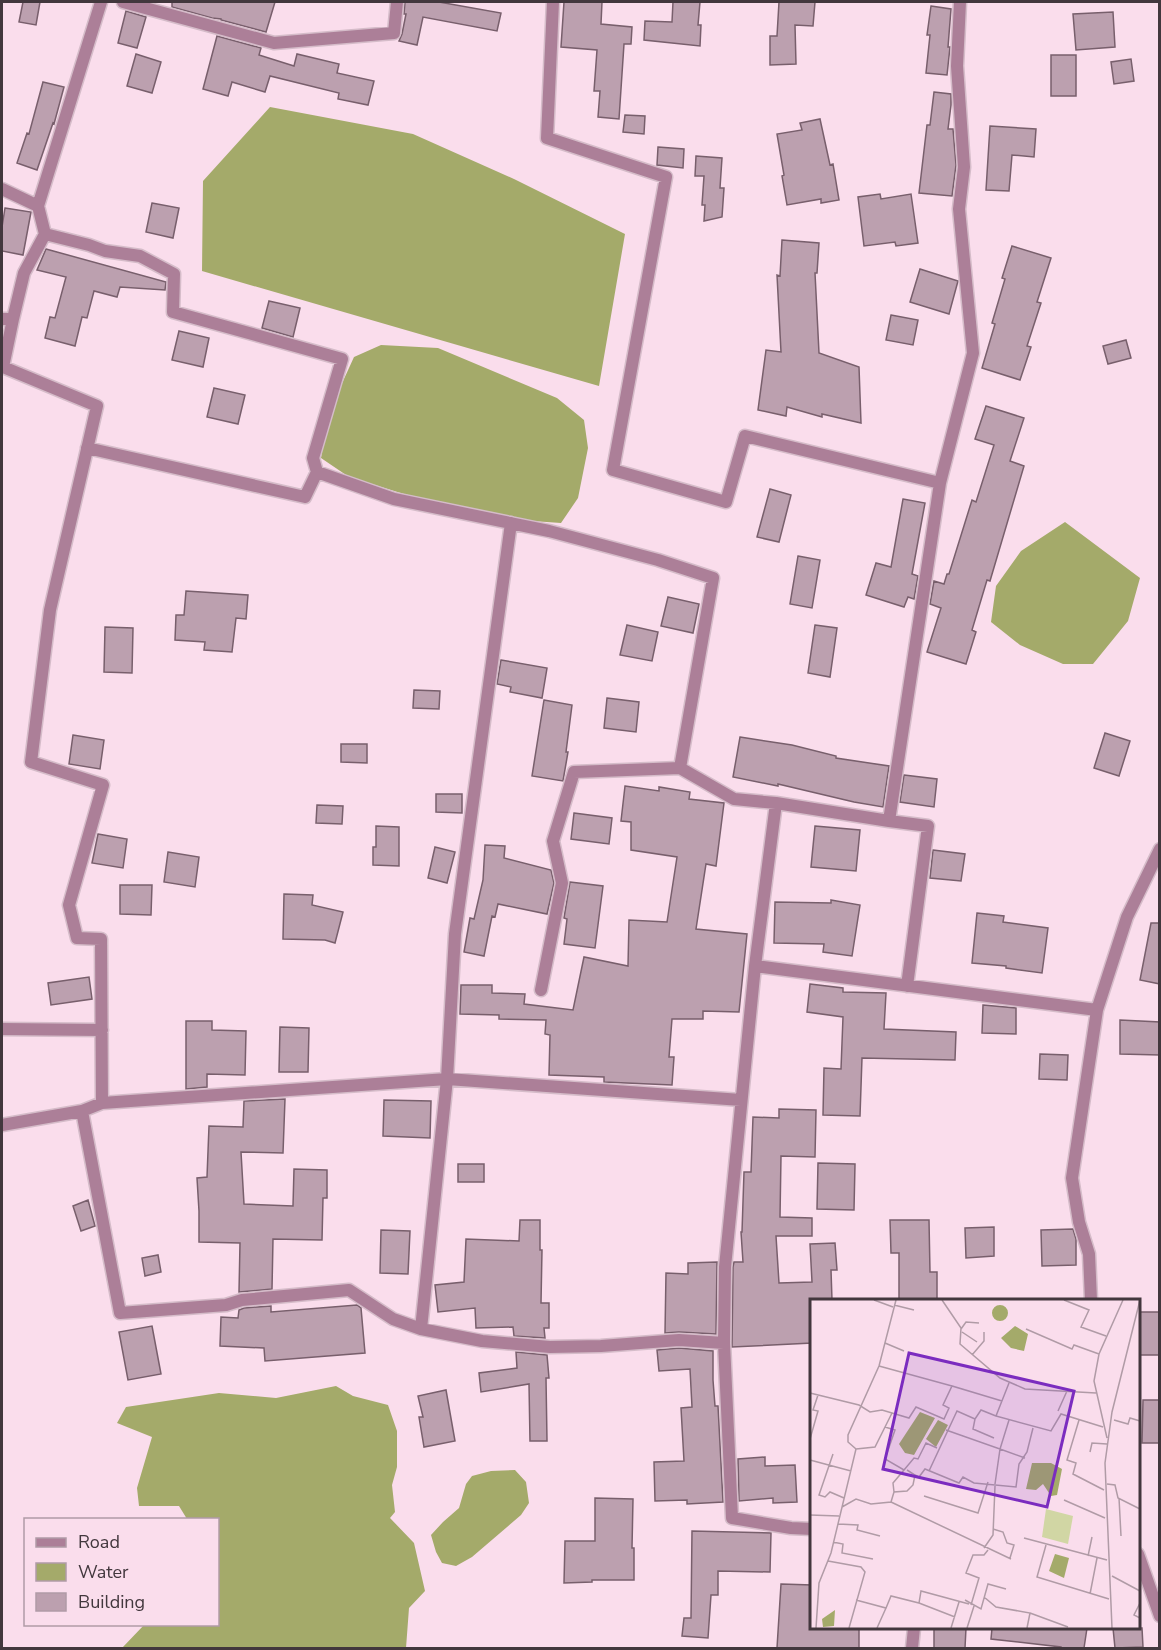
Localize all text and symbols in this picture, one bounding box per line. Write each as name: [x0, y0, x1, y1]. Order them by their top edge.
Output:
inset map: [810, 1299, 1140, 1629]
legend: [24, 1518, 219, 1626]
text: Road: [78, 1530, 120, 1554]
text: Water: [78, 1560, 129, 1584]
text: Building: [78, 1590, 145, 1614]

